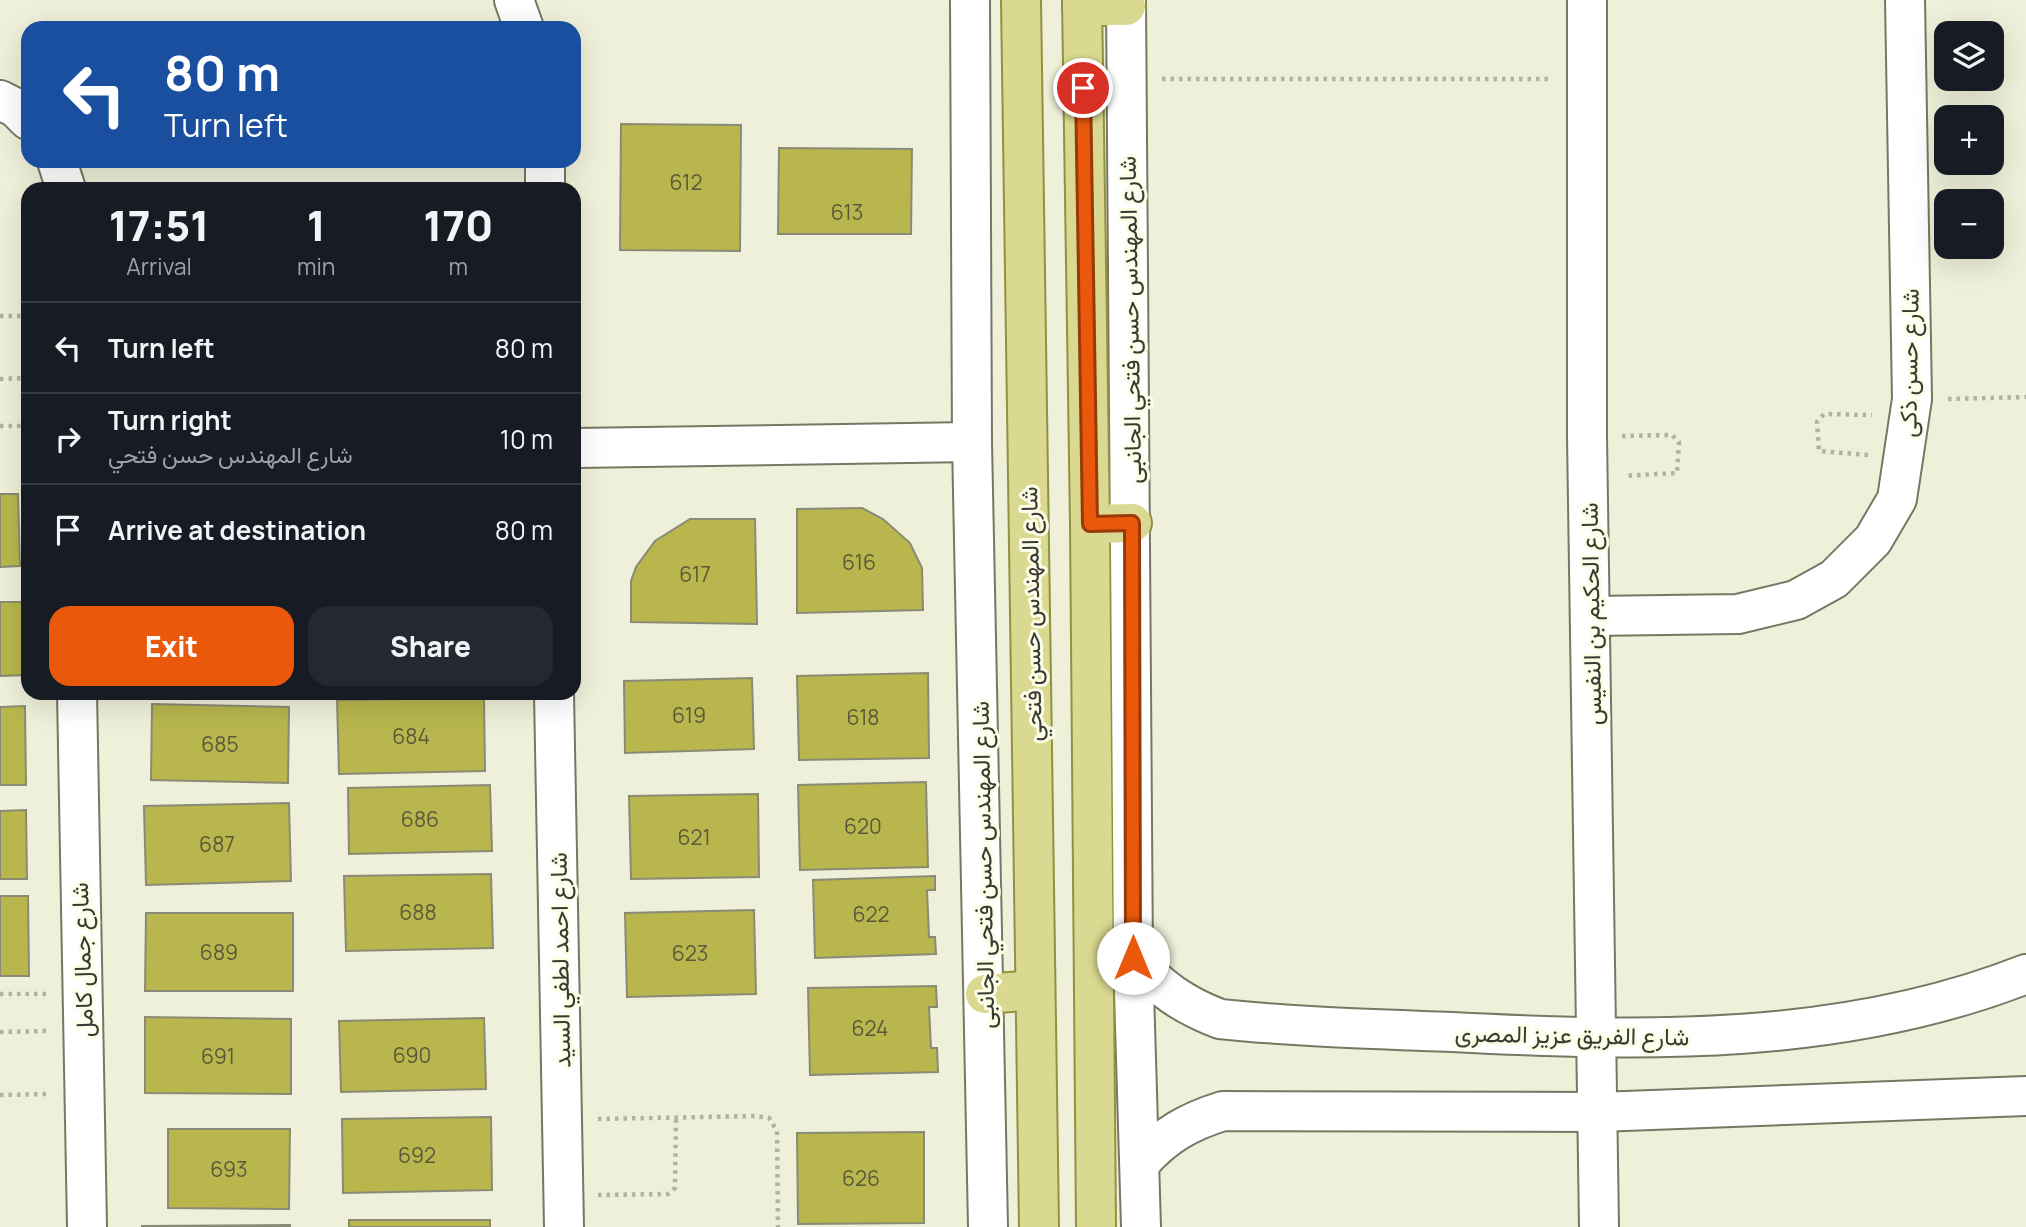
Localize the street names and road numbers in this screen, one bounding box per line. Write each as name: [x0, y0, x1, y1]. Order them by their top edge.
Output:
street label: شارع المهندس حسن فتحي الجانبى: [1110, 156, 1152, 484]
street label: شارع حسن ذكى: [1890, 288, 1927, 438]
street label: شارع المهندس حسن فتحي: [1011, 486, 1053, 742]
street label: شارع الحكيم بن النفيس: [1572, 502, 1609, 726]
street label: شارع المهندس حسن فتحي الجانبى: [963, 701, 1005, 1029]
street label: شارع احمد لطفي السيد: [541, 852, 581, 1068]
street label: شارع جمال كامل: [62, 882, 101, 1038]
street label: شارع الفريق عزيز المصرى: [1454, 1015, 1690, 1054]

